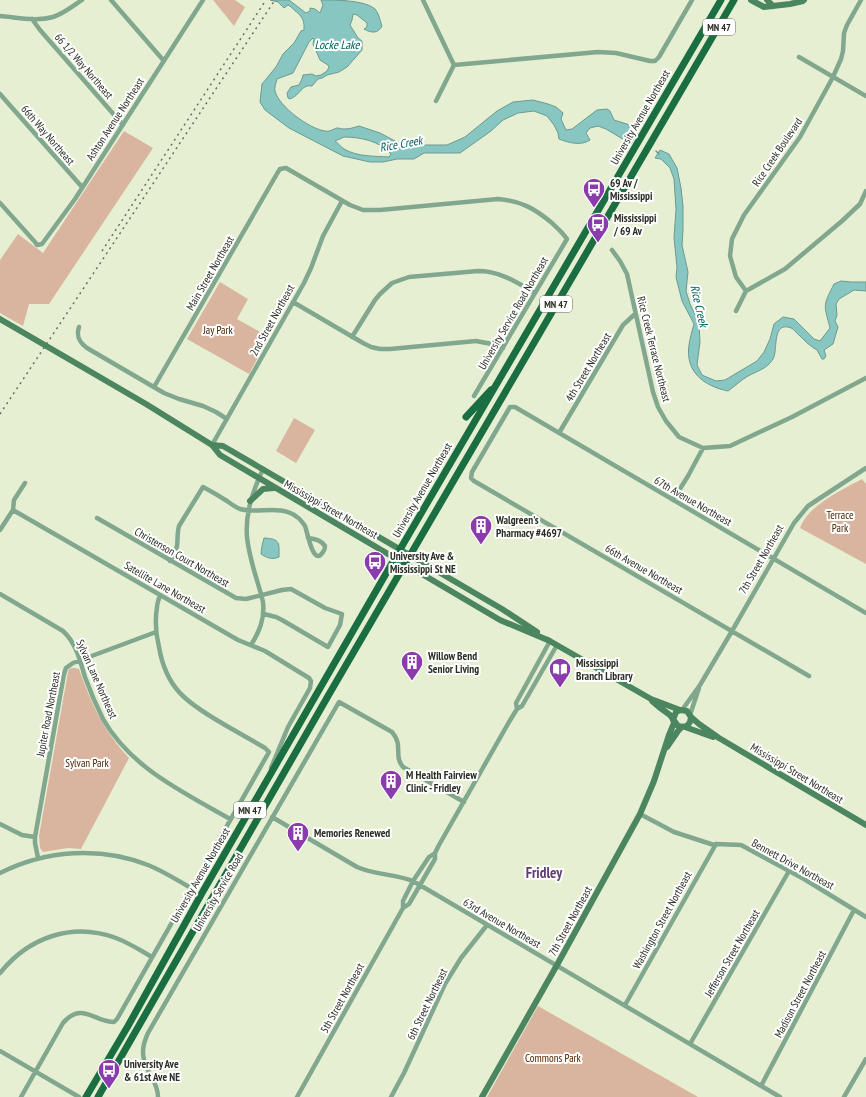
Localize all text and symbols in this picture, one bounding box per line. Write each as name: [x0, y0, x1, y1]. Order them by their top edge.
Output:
road number: MN 47: [703, 19, 735, 35]
street label: 66 1/2 Way Northeast: [52, 30, 116, 102]
water label: Locke Lake: [314, 37, 361, 52]
street label: University Avenue Northeast: [607, 67, 673, 167]
street label: Ashton Avenue Northeast: [83, 75, 147, 163]
street label: 66th Way Northeast: [18, 102, 78, 168]
street label: Rice Creek Boulevard: [749, 115, 805, 189]
water label: Rice Creek: [378, 132, 425, 155]
bus stop icon: 69 Av / Mississippi: [581, 176, 607, 209]
place label: 69 Av / Mississippi: [610, 176, 653, 203]
bus stop icon: Mississippi / 69 Av: [585, 211, 611, 244]
place label: Mississippi / 69 Av: [613, 211, 657, 238]
street label: Main Street Northeast: [183, 233, 237, 313]
street label: University Service Road Northeast: [475, 254, 551, 372]
street label: 2nd Street Northeast: [247, 282, 297, 358]
water label: Rice Creek: [687, 283, 712, 330]
street label: Rice Creek Terrace Northeast: [634, 295, 674, 403]
road number: MN 47: [540, 296, 572, 312]
park label: Jay Park: [202, 323, 234, 337]
street label: 4th Street Northeast: [562, 330, 614, 404]
street label: University Avenue Northeast: [389, 440, 455, 540]
street label: 67th Avenue Northeast: [652, 473, 734, 529]
street label: Mississippi Street Northeast: [282, 476, 380, 542]
park label: Terrace Park: [826, 508, 854, 535]
building icon: Walgreen's Pharmacy #4697: [468, 513, 494, 546]
place label: Walgreen's Pharmacy #4697: [495, 513, 562, 540]
street label: 7th Street Northeast: [736, 522, 786, 596]
street label: Christenson Court Northeast: [132, 524, 232, 590]
street label: 66th Avenue Northeast: [603, 541, 685, 597]
bus stop icon: University Ave & Mississippi St NE: [362, 549, 388, 582]
place label: University Ave & Mississippi St NE: [390, 549, 456, 576]
street label: Satellite Lane Northeast: [122, 558, 208, 616]
street label: Sylvan Lane Northeast: [73, 637, 121, 721]
building icon: Willow Bend Senior Living: [399, 649, 425, 682]
place label: Willow Bend Senior Living: [427, 649, 479, 676]
library icon: Mississippi Branch Library: [547, 656, 573, 689]
place label: Mississippi Branch Library: [576, 656, 633, 683]
street label: Jupiter Road Northeast: [33, 670, 63, 759]
street label: Mississippi Street Northeast: [748, 740, 846, 806]
park label: Sylvan Park: [65, 756, 110, 770]
building icon: M Health Fairview Clinic - Fridley: [378, 768, 404, 801]
place label: M Health Fairview Clinic - Fridley: [406, 768, 477, 795]
road number: MN 47: [234, 802, 266, 818]
building icon: Memories Renewed: [285, 820, 311, 853]
street label: University Avenue Northeast: [167, 825, 233, 925]
place label: Memories Renewed: [314, 826, 390, 840]
street label: Bennett Drive Northeast: [749, 836, 837, 892]
street label: University Service Road: [190, 850, 246, 934]
district label: Fridley: [526, 863, 563, 882]
street label: Washington Street Northeast: [629, 869, 695, 971]
street label: 7th Street Northeast: [545, 884, 595, 958]
street label: 63rd Avenue Northeast: [461, 895, 543, 951]
street label: Jefferson Street Northeast: [701, 907, 763, 1000]
street label: Madison Street Northeast: [771, 948, 829, 1040]
street label: 5th Street Northeast: [317, 961, 367, 1035]
street label: 6th Street Northeast: [404, 966, 450, 1042]
park label: Commons Park: [525, 1051, 582, 1065]
bus stop icon: University Ave & 61st Ave NE: [96, 1057, 122, 1090]
place label: University Ave & 61st Ave NE: [124, 1057, 180, 1084]

